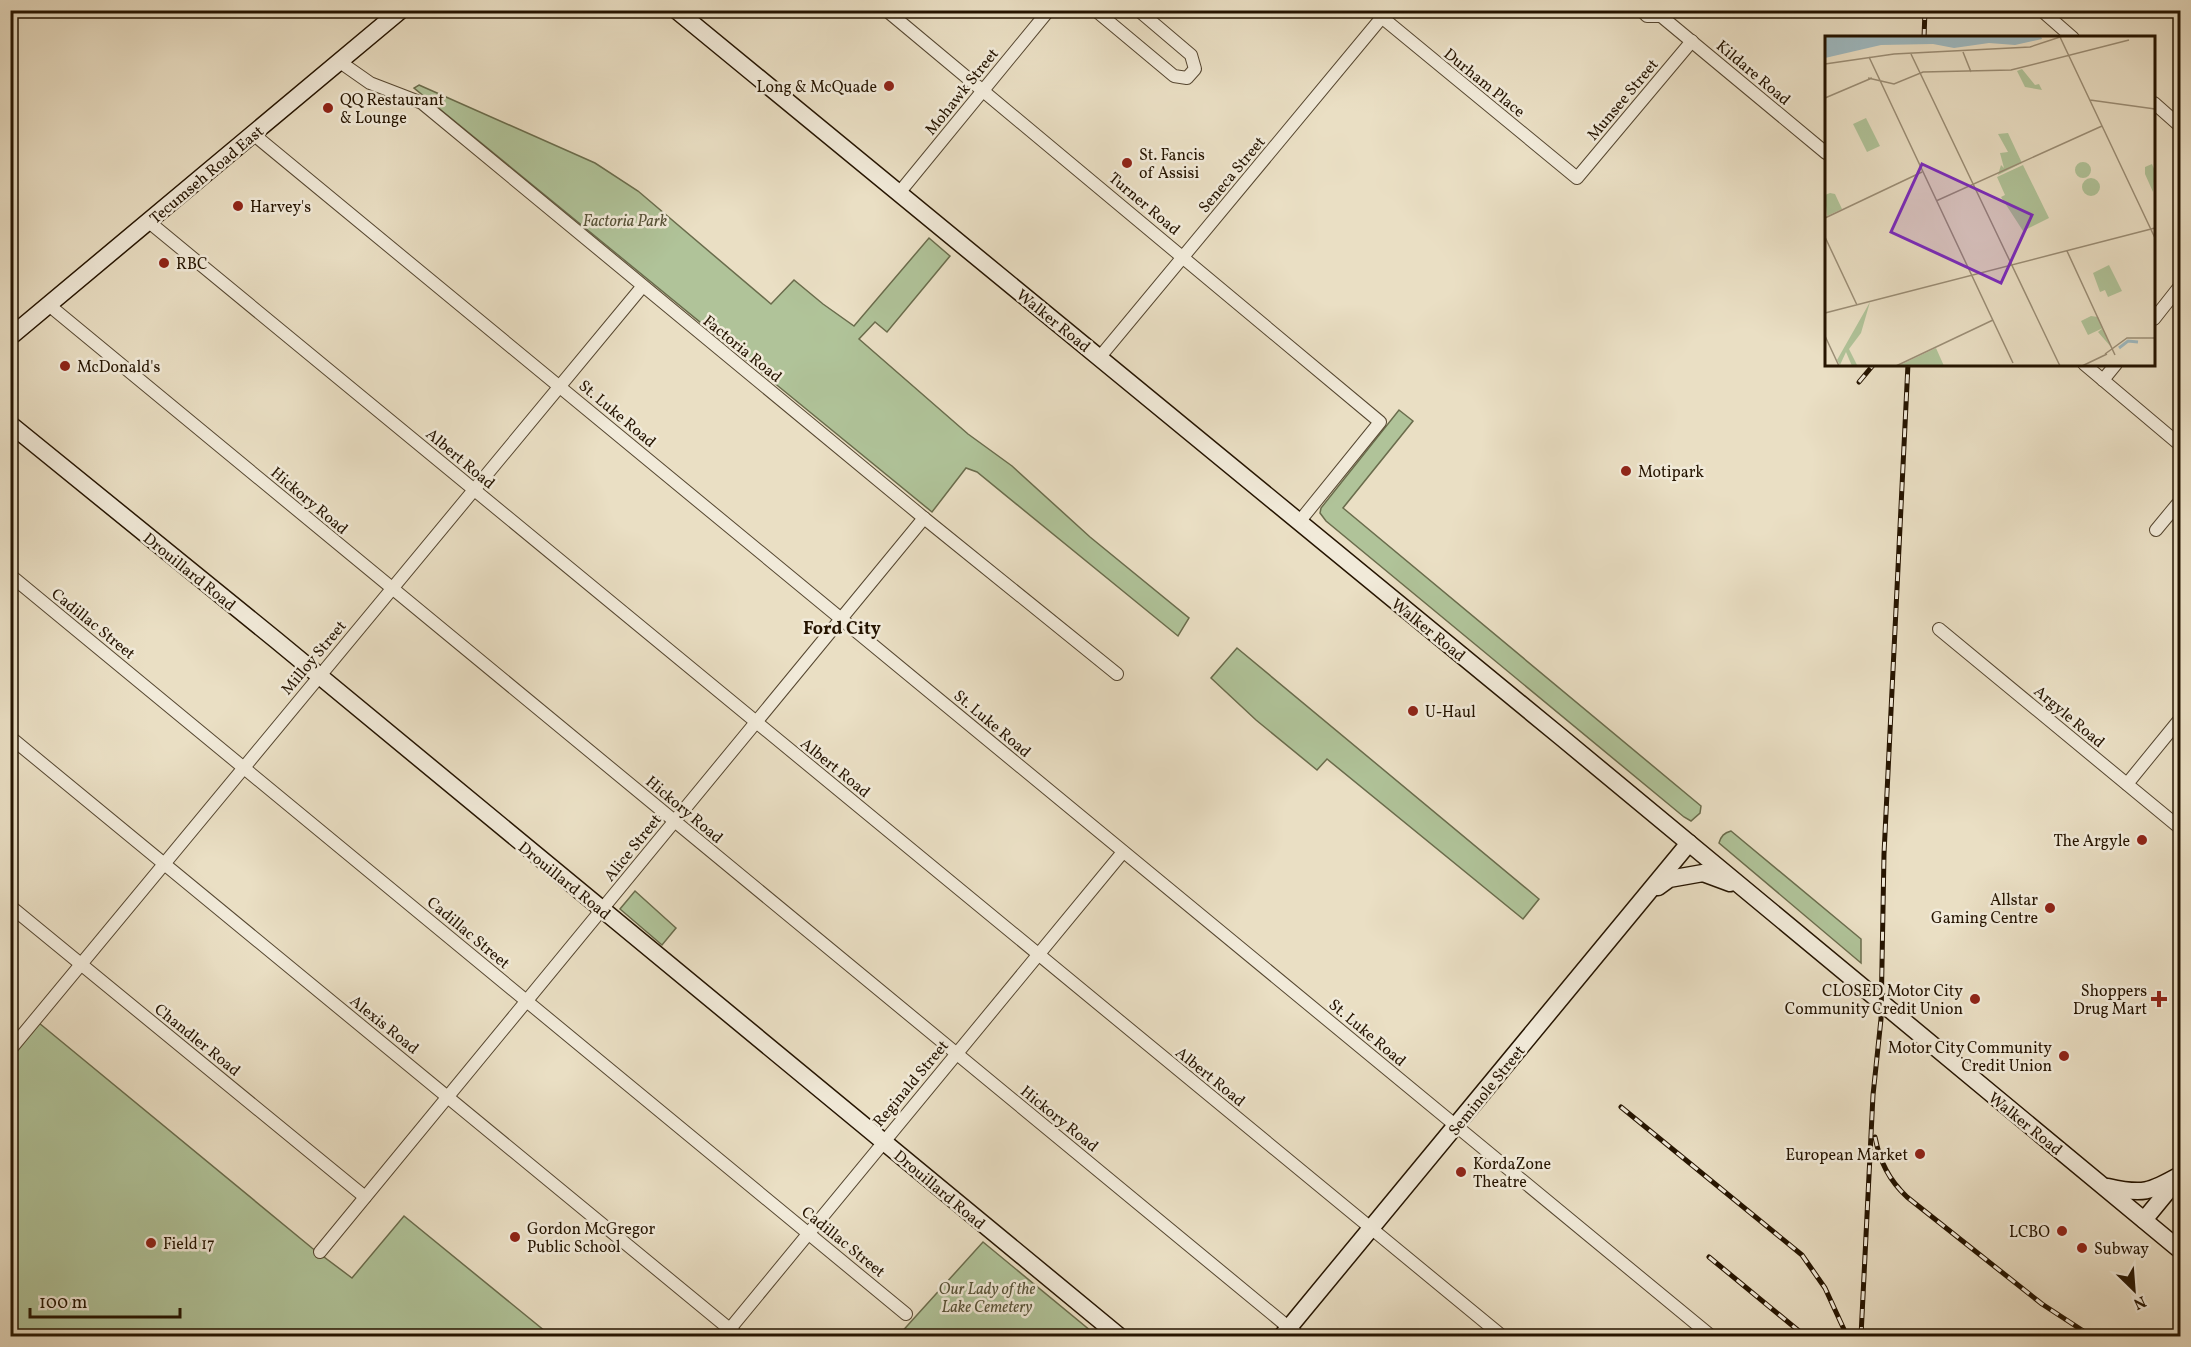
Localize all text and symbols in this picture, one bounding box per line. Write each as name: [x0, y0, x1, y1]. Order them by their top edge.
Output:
street label: Kildare Road: [1711, 36, 1795, 111]
inset map: [1825, 36, 2155, 366]
street label: Mohawk Street: [921, 44, 1005, 140]
street label: Durham Place: [1438, 44, 1529, 123]
street label: Munsee Street: [1583, 55, 1664, 146]
place label: Long & McQuade: [757, 77, 877, 99]
marker: Long & McQuade: [882, 79, 896, 93]
place label: QQ Restaurant & Lounge: [340, 90, 444, 130]
marker: QQ Restaurant & Lounge: [321, 101, 335, 115]
street label: Tecumseh Road East: [146, 121, 269, 230]
street label: Seneca Street: [1194, 132, 1271, 218]
place label: St. Fancis of Assisi: [1139, 145, 1205, 185]
marker: St. Fancis of Assisi: [1120, 156, 1134, 170]
street label: Turner Road: [1103, 168, 1184, 241]
place label: Harvey's: [250, 197, 311, 219]
marker: Harvey's: [231, 199, 245, 213]
park label: Factoria Park: [583, 211, 668, 233]
place label: RBC: [176, 254, 207, 276]
marker: RBC: [157, 256, 171, 270]
street label: Walker Road: [1011, 285, 1095, 358]
street label: Factoria Road: [697, 311, 786, 388]
place label: McDonald's: [77, 357, 160, 379]
marker: McDonald's: [58, 359, 72, 373]
street label: St. Luke Road: [573, 376, 660, 453]
street label: Albert Road: [420, 424, 499, 495]
place label: Motipark: [1638, 462, 1704, 484]
street label: Hickory Road: [265, 463, 352, 540]
marker: Motipark: [1619, 464, 1633, 478]
street label: Drouillard Road: [138, 528, 240, 617]
street label: Cadillac Street: [46, 584, 140, 665]
street label: Walker Road: [1386, 594, 1470, 667]
street label: Milloy Street: [277, 616, 352, 700]
district label: Ford City: [803, 617, 881, 642]
street label: Argyle Road: [2029, 681, 2109, 754]
street label: St. Luke Road: [948, 686, 1035, 763]
place label: U-Haul: [1425, 702, 1476, 724]
marker: U-Haul: [1406, 704, 1420, 718]
street label: Albert Road: [795, 734, 874, 804]
street label: Hickory Road: [640, 772, 727, 849]
street label: Alice Street: [600, 810, 668, 887]
place label: The Argyle: [2053, 831, 2130, 853]
marker: The Argyle: [2135, 833, 2149, 847]
street label: Drouillard Road: [513, 837, 615, 926]
place label: Allstar Gaming Centre: [1931, 890, 2038, 930]
street label: Cadillac Street: [422, 892, 514, 975]
marker: Allstar Gaming Centre: [2043, 901, 2057, 915]
place label: CLOSED Motor City Community Credit Union: [1785, 981, 1963, 1021]
place label: Shoppers Drug Mart: [2073, 981, 2147, 1021]
street label: Alexis Road: [345, 991, 423, 1060]
marker: CLOSED Motor City Community Credit Union: [1968, 992, 1982, 1006]
marker: Shoppers Drug Mart: [2152, 992, 2166, 1006]
street label: St. Luke Road: [1323, 995, 1410, 1072]
street label: Chandler Road: [149, 999, 244, 1082]
street label: Reginald Street: [869, 1036, 955, 1133]
place label: Motor City Community Credit Union: [1888, 1038, 2052, 1078]
street label: Seminole Street: [1444, 1041, 1531, 1141]
street label: Albert Road: [1170, 1043, 1249, 1113]
marker: Motor City Community Credit Union: [2057, 1049, 2071, 1063]
street label: Hickory Road: [1015, 1081, 1103, 1158]
street label: Walker Road: [1983, 1088, 2067, 1161]
place label: European Market: [1785, 1145, 1908, 1167]
street label: Drouillard Road: [888, 1146, 989, 1235]
marker: European Market: [1913, 1147, 1927, 1161]
place label: KordaZone Theatre: [1473, 1154, 1551, 1194]
marker: KordaZone Theatre: [1454, 1165, 1468, 1179]
street label: Cadillac Street: [796, 1202, 890, 1283]
place label: Gordon McGregor Public School: [527, 1219, 656, 1259]
place label: LCBO: [2009, 1222, 2050, 1244]
marker: LCBO: [2055, 1224, 2069, 1238]
marker: Gordon McGregor Public School: [508, 1230, 522, 1244]
place label: Field 17: [163, 1234, 215, 1256]
marker: Field 17: [144, 1236, 158, 1250]
place label: Subway: [2094, 1239, 2149, 1261]
marker: Subway: [2075, 1241, 2089, 1255]
north arrow: [2104, 1260, 2164, 1320]
park label: Our Lady of the Lake Cemetery: [939, 1279, 1036, 1319]
scale bar: [30, 1281, 180, 1319]
text: N: [2129, 1289, 2149, 1314]
text: 100 m: [39, 1291, 88, 1316]

